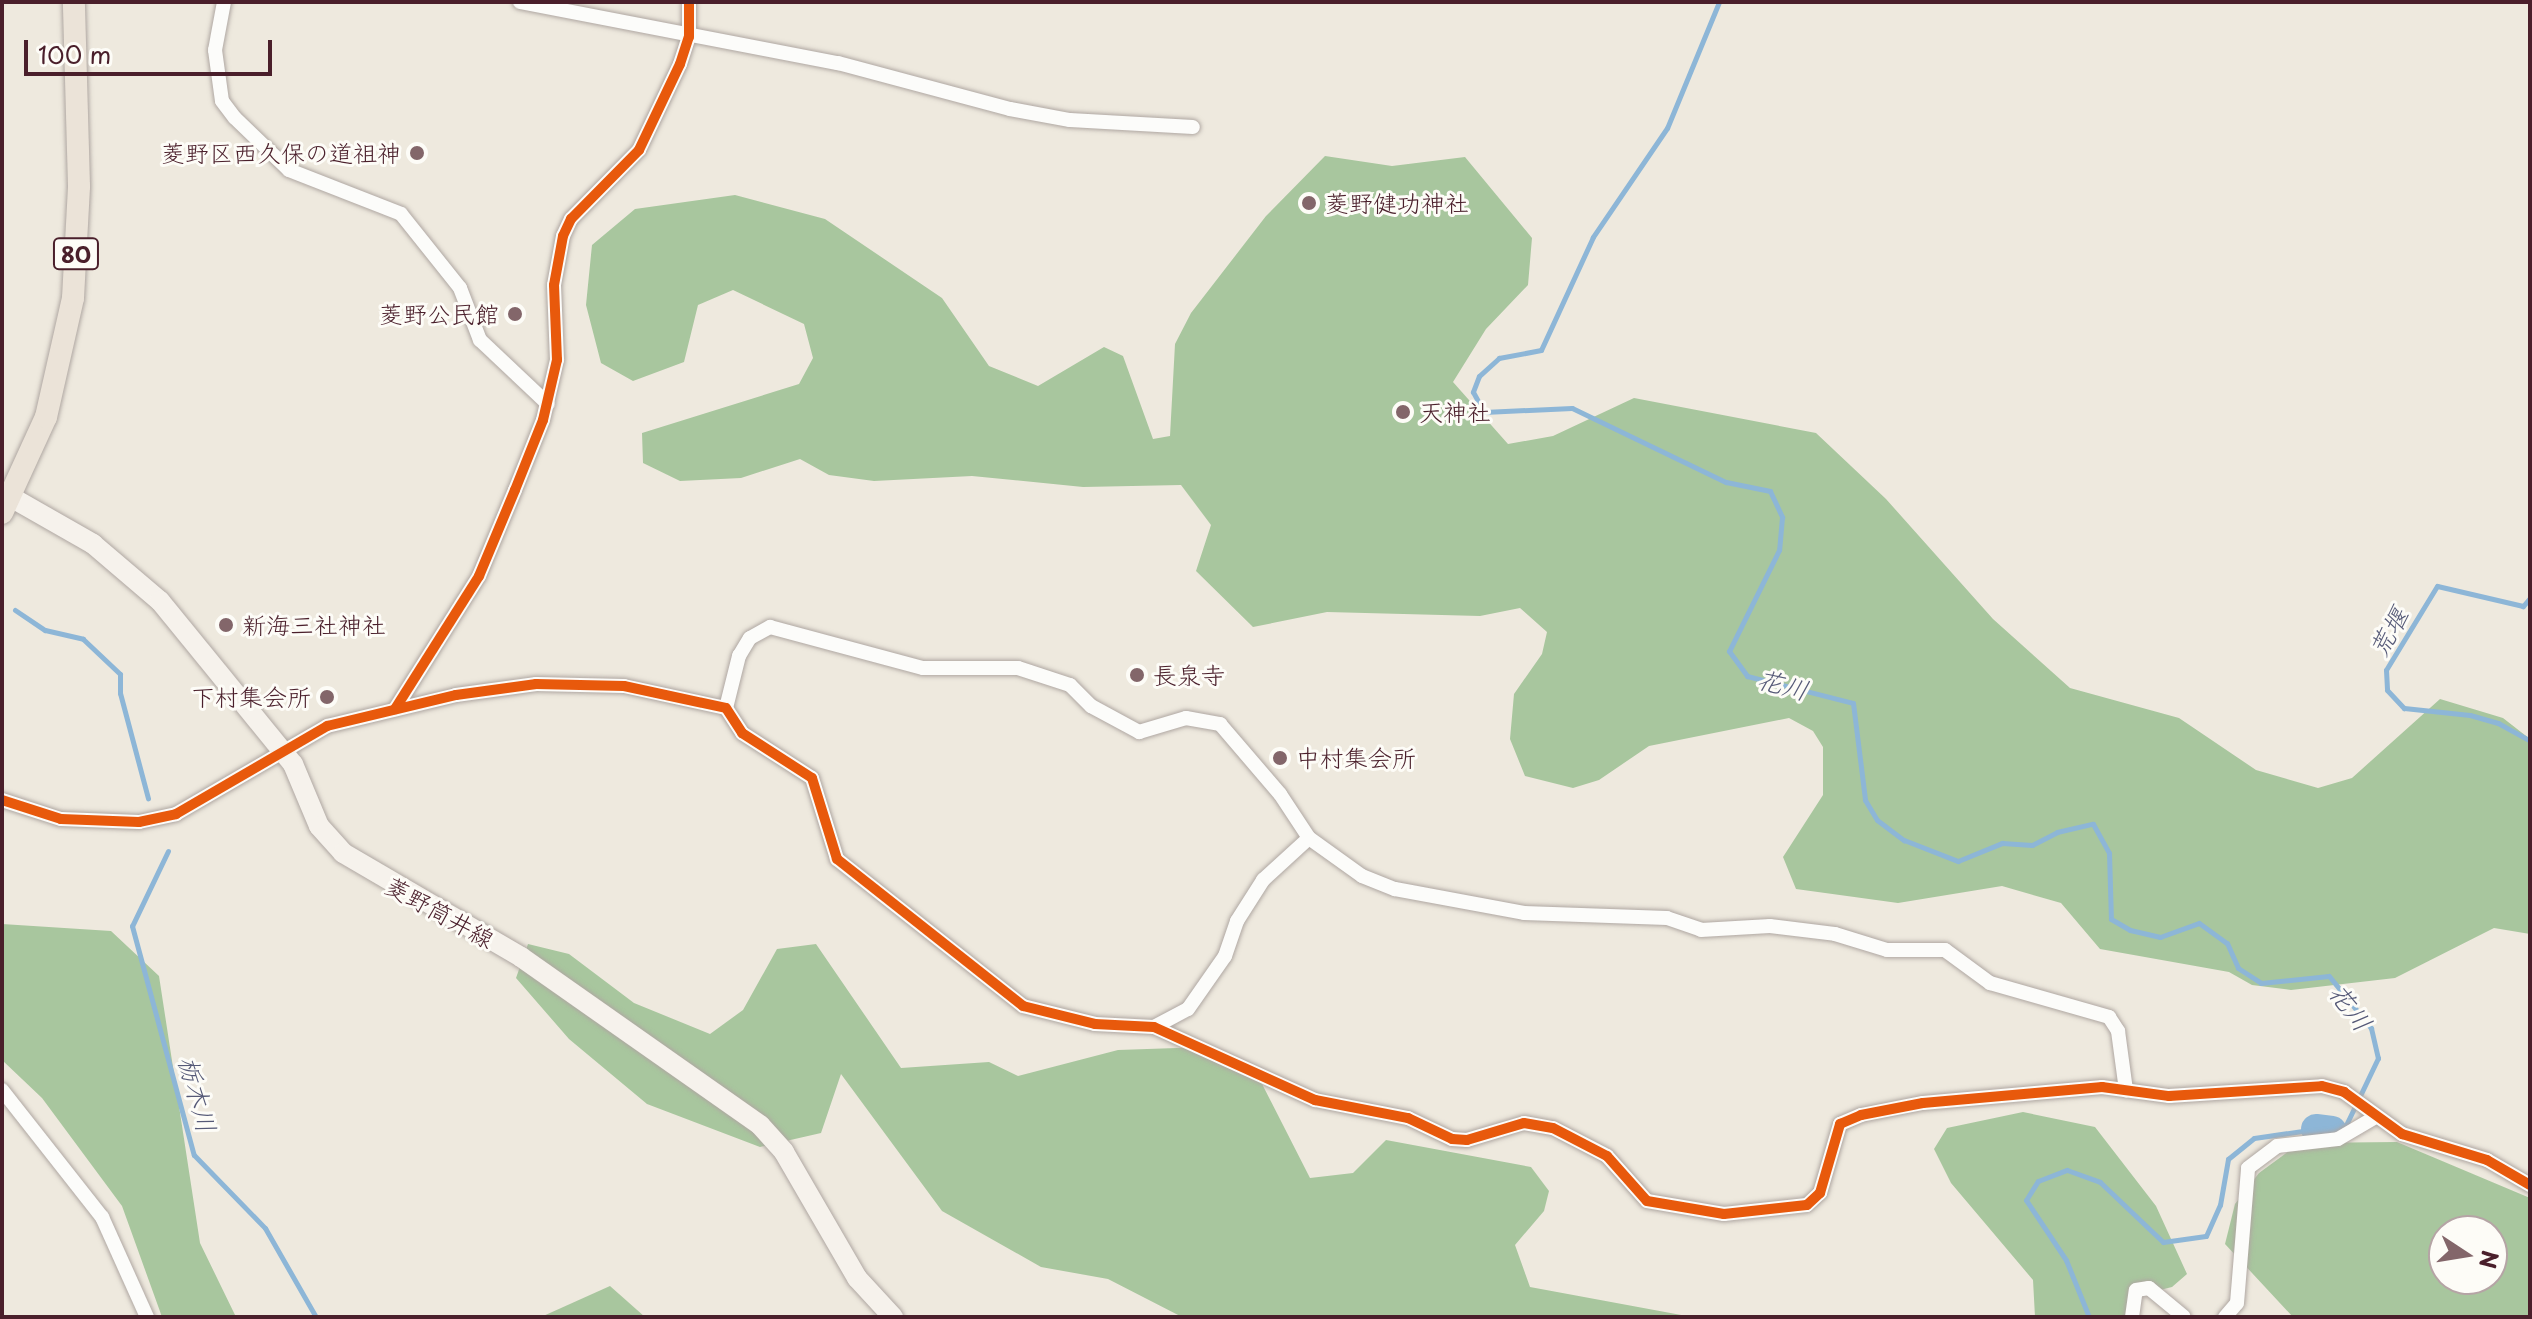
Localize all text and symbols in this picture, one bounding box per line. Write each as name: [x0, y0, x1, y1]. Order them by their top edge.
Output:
scale bar: [28, 24, 276, 74]
text: 100 m: [38, 36, 111, 72]
place label: 菱野区西久保の道祖神: [161, 139, 401, 167]
marker: 菱野区西久保の道祖神: [408, 144, 426, 162]
place label: 菱野健功神社: [1325, 189, 1469, 217]
marker: 菱野健功神社: [1300, 194, 1318, 212]
road number: 80: [52, 236, 100, 272]
place label: 菱野公民館: [379, 300, 499, 328]
marker: 菱野公民館: [506, 305, 524, 323]
place label: 天神社: [1419, 398, 1491, 426]
marker: 天神社: [1394, 403, 1412, 421]
water label: 荒堰: [2362, 602, 2414, 662]
place label: 新海三社神社: [242, 611, 386, 639]
marker: 新海三社神社: [217, 616, 235, 634]
place label: 長泉寺: [1153, 661, 1225, 689]
water label: 花川: [1754, 662, 1812, 706]
marker: 長泉寺: [1128, 666, 1146, 684]
place label: 下村集会所: [191, 683, 311, 711]
marker: 下村集会所: [318, 688, 336, 706]
place label: 中村集会所: [1296, 744, 1416, 772]
marker: 中村集会所: [1271, 749, 1289, 767]
street label: 菱野筒井線: [381, 870, 499, 954]
water label: 花川: [2323, 977, 2379, 1037]
water label: 栃木川: [173, 1052, 223, 1136]
north arrow: [2428, 1215, 2508, 1295]
text: N: [2472, 1248, 2508, 1272]

